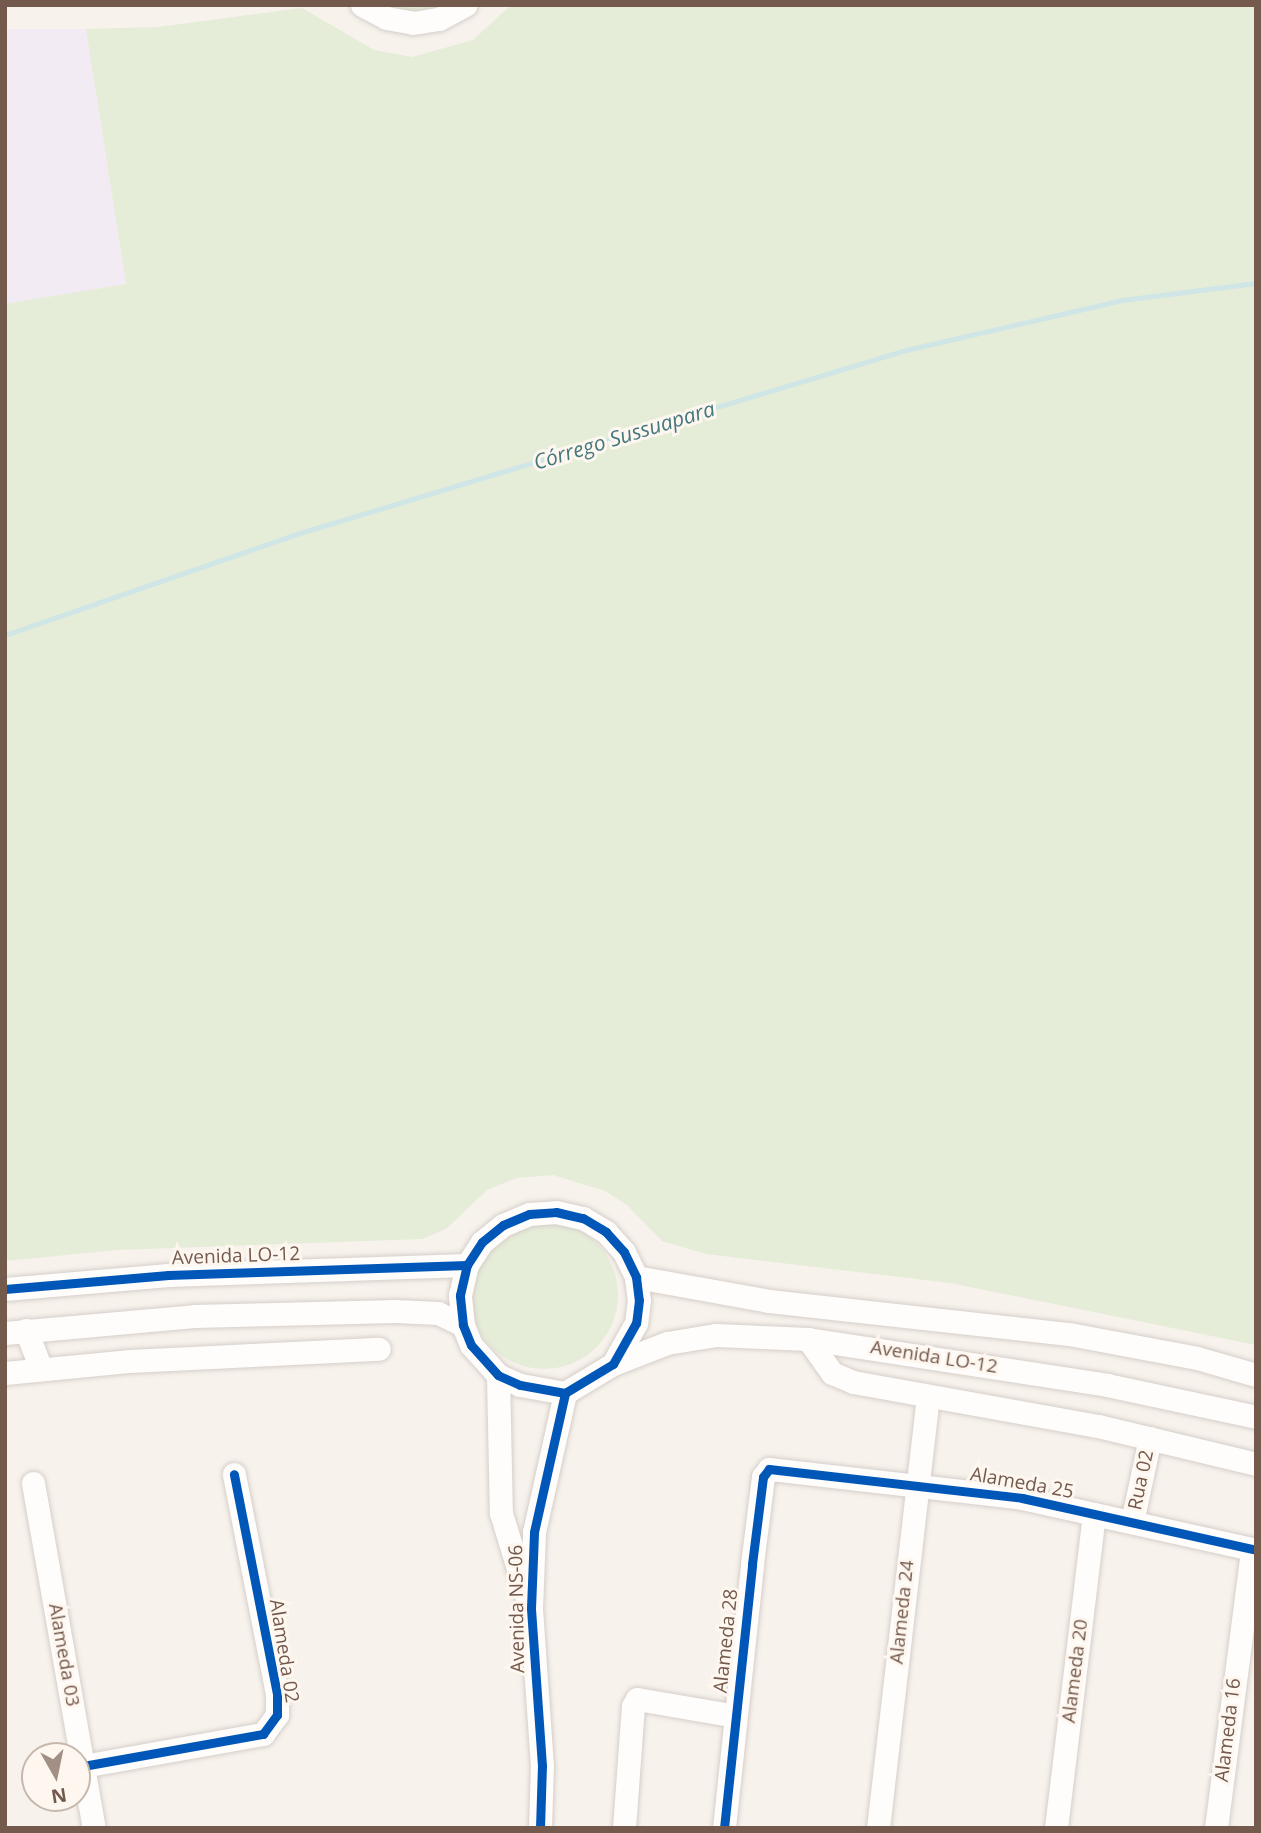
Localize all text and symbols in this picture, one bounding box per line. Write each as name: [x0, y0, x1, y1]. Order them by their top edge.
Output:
water label: Córrego Sussuapara: [530, 395, 718, 475]
street label: Avenida LO-12: [172, 1242, 300, 1270]
street label: Avenida LO-12: [869, 1336, 999, 1378]
street label: Rua 02: [1124, 1448, 1158, 1512]
street label: Alameda 25: [969, 1463, 1075, 1503]
street label: Avenida NS-06: [504, 1545, 530, 1673]
street label: Alameda 24: [885, 1559, 919, 1665]
street label: Alameda 28: [709, 1588, 743, 1694]
street label: Alameda 02: [265, 1598, 303, 1704]
street label: Alameda 03: [44, 1602, 84, 1708]
street label: Alameda 20: [1057, 1618, 1093, 1724]
street label: Alameda 16: [1210, 1677, 1246, 1783]
north arrow: [21, 1742, 91, 1812]
text: N: [49, 1782, 69, 1810]

